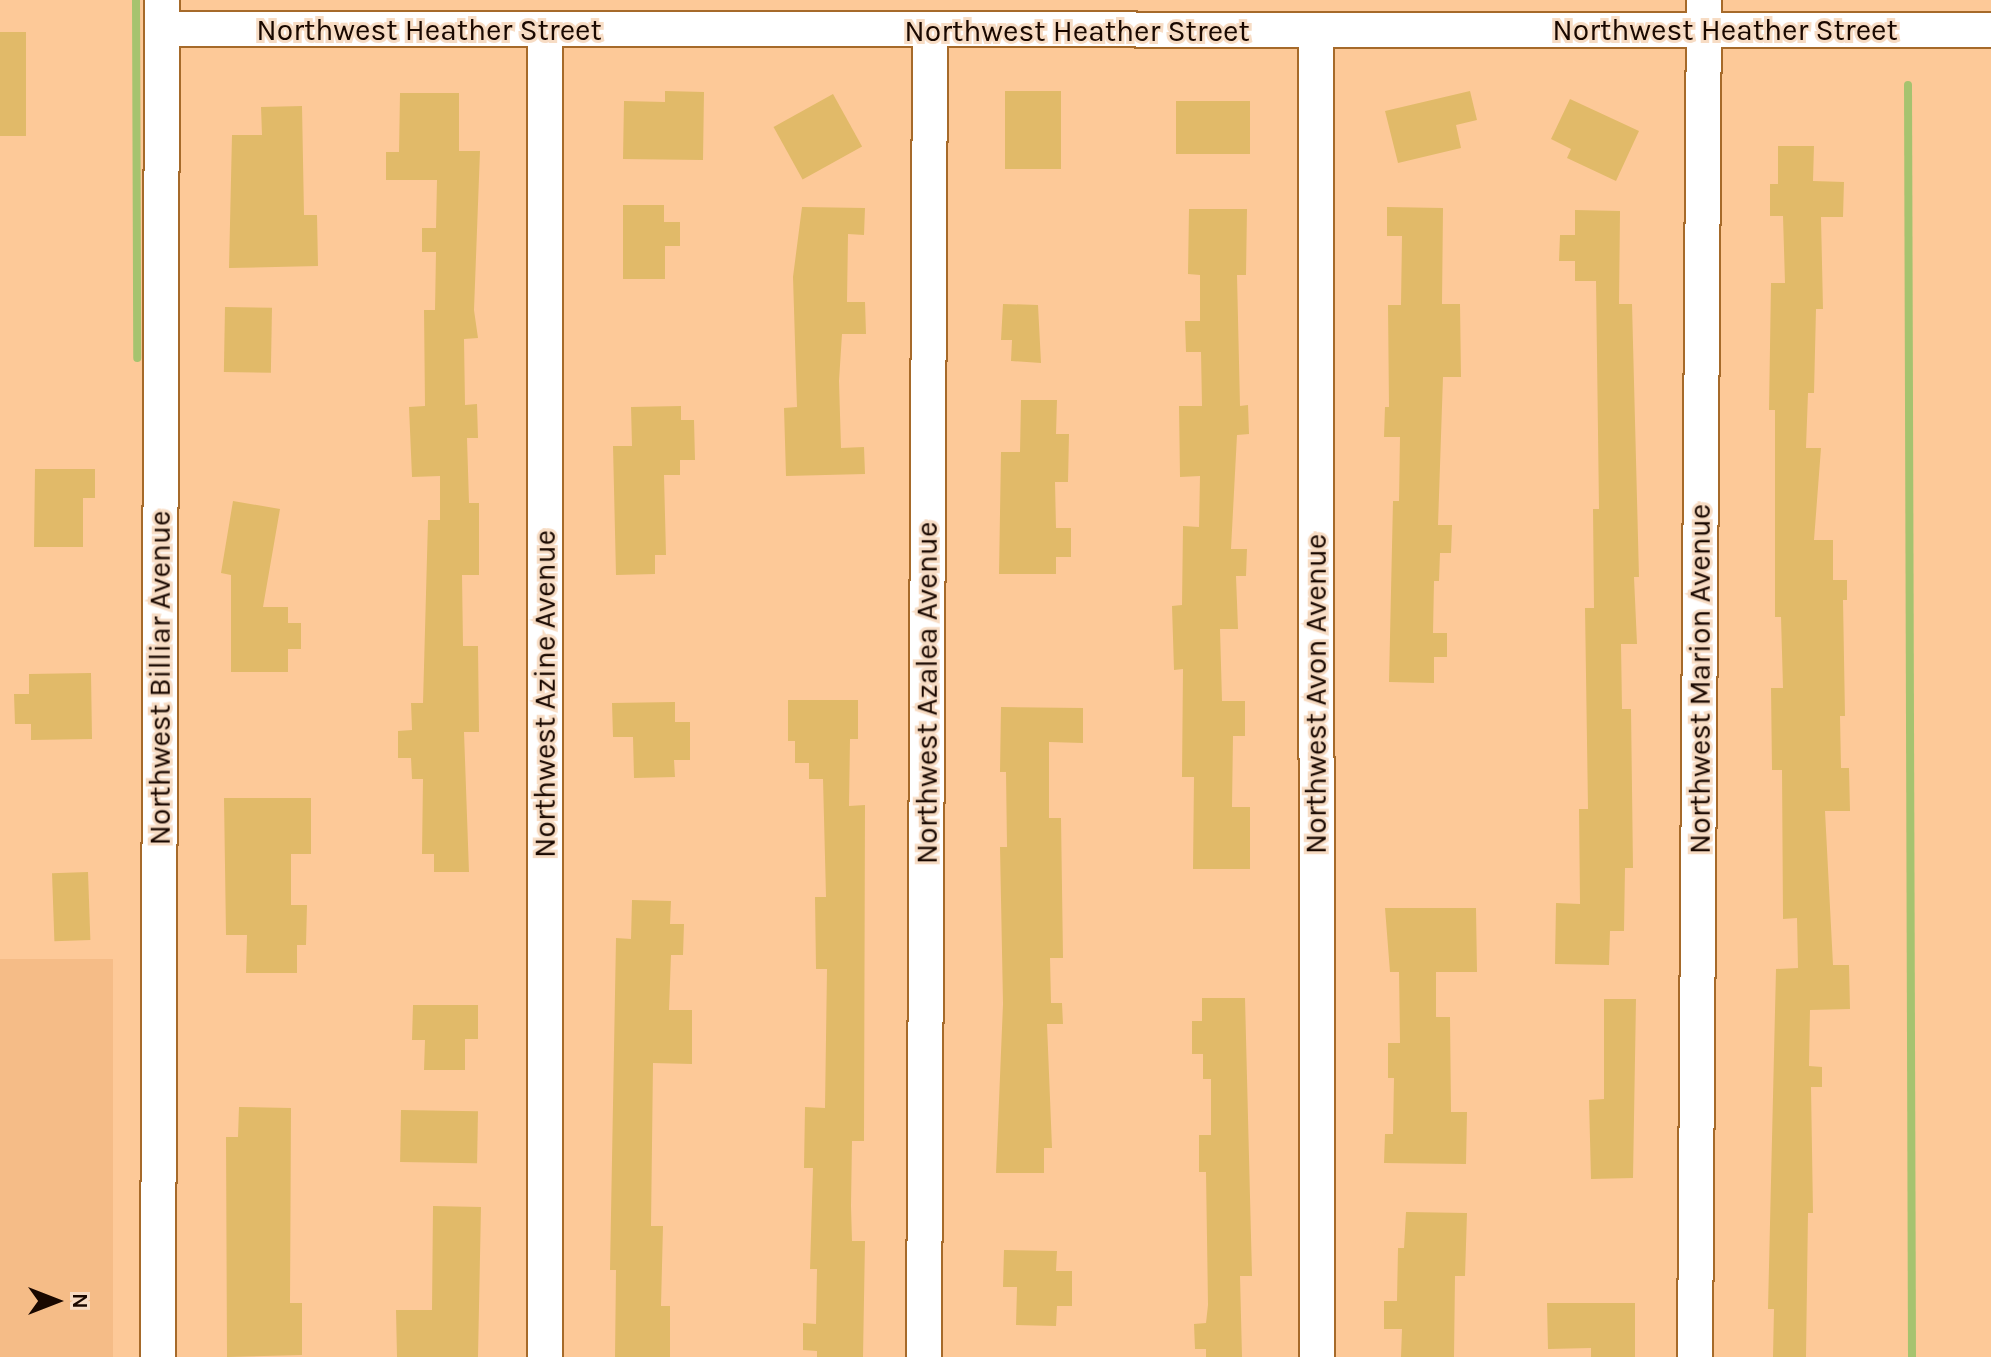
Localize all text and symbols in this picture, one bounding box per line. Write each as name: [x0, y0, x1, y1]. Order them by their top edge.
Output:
street label: Northwest Heather Street: [256, 12, 602, 48]
street label: Northwest Heather Street: [1552, 12, 1898, 48]
street label: Northwest Heather Street: [904, 13, 1250, 49]
street label: Northwest Marion Avenue: [1682, 504, 1718, 854]
street label: Northwest Billiar Avenue: [142, 511, 178, 845]
street label: Northwest Azalea Avenue: [909, 522, 945, 864]
street label: Northwest Azine Avenue: [527, 530, 563, 858]
street label: Northwest Avon Avenue: [1298, 534, 1334, 854]
north arrow: [16, 1261, 96, 1341]
text: N: [67, 1293, 93, 1309]

